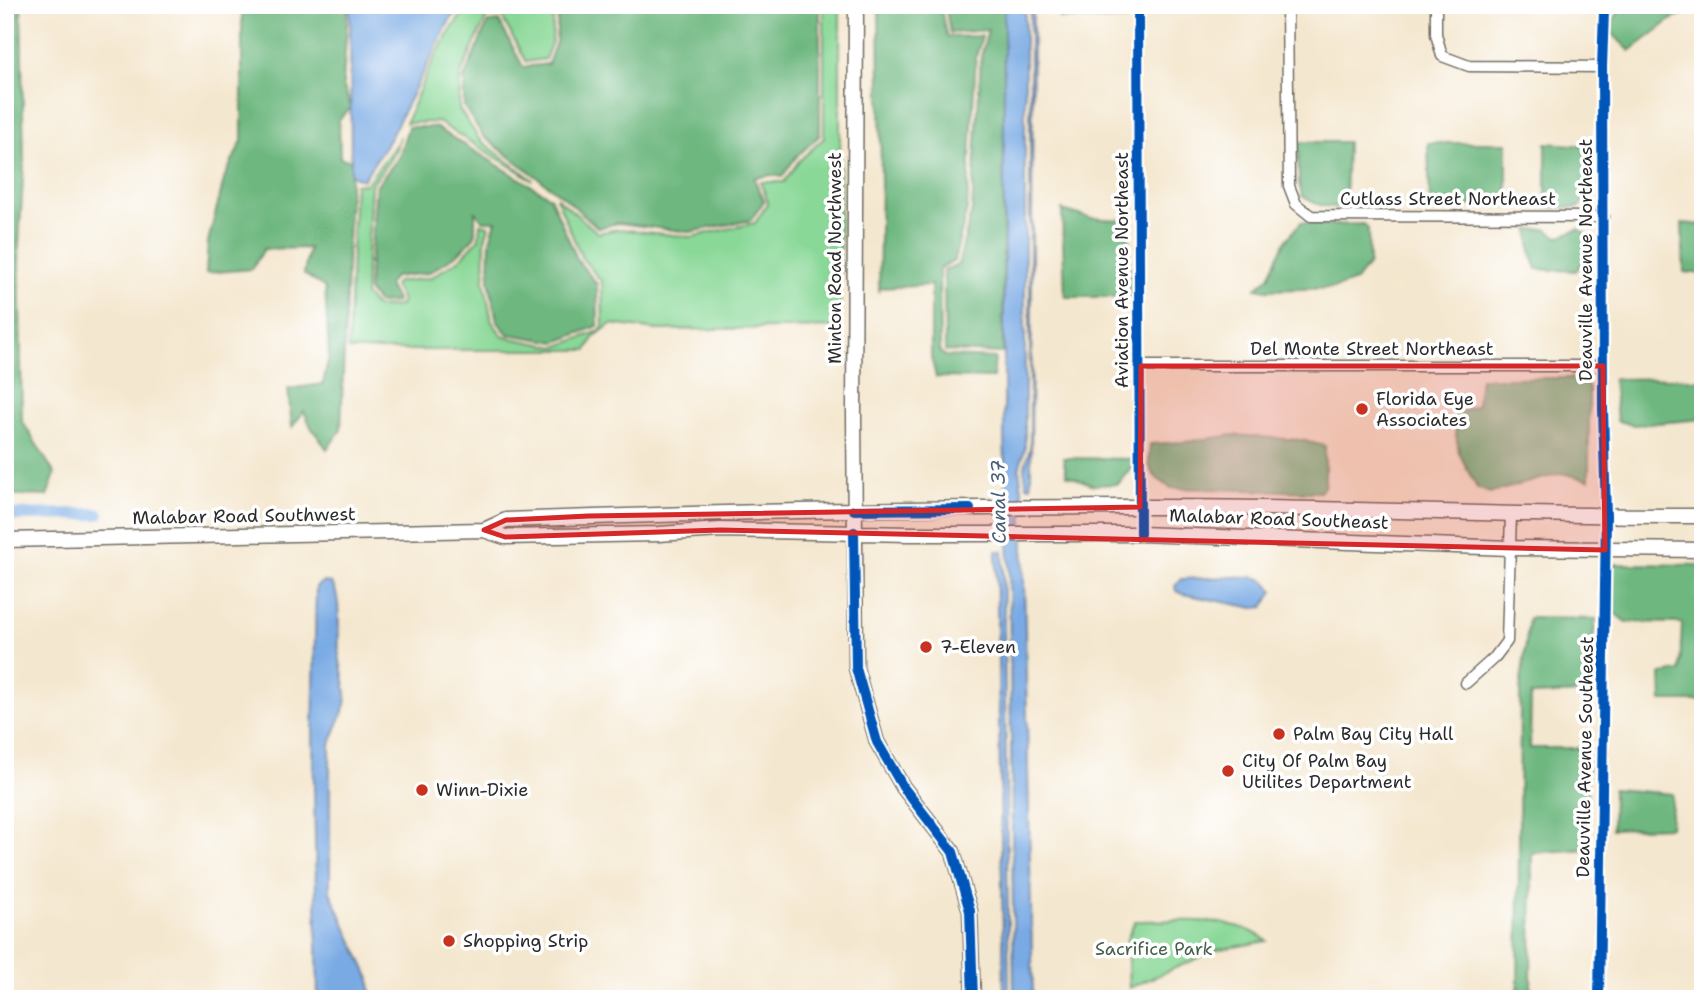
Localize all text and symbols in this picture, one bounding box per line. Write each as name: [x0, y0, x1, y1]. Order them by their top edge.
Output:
street label: Deauville Avenue Northeast: [1574, 139, 1598, 381]
street label: Minton Road Northwest: [823, 152, 847, 364]
street label: Aviation Avenue Northeast: [1110, 152, 1134, 388]
street label: Cutlass Street Northeast: [1340, 187, 1556, 211]
street label: Del Monte Street Northeast: [1250, 337, 1494, 361]
place label: Florida Eye Associates: [1376, 387, 1474, 432]
marker: Florida Eye Associates: [1354, 401, 1370, 417]
water label: Canal 37: [985, 460, 1012, 544]
street label: Malabar Road Southwest: [132, 502, 356, 530]
street label: Malabar Road Southeast: [1169, 503, 1389, 535]
place label: 7-Eleven: [940, 635, 1016, 659]
street label: Deauville Avenue Southeast: [1571, 636, 1599, 878]
marker: 7-Eleven: [918, 639, 934, 655]
place label: Palm Bay City Hall: [1293, 722, 1454, 746]
marker: Palm Bay City Hall: [1271, 726, 1287, 742]
place label: City Of Palm Bay Utilites Department: [1242, 749, 1412, 794]
marker: City Of Palm Bay Utilites Department: [1220, 763, 1236, 779]
place label: Winn-Dixie: [436, 778, 528, 802]
marker: Winn-Dixie: [414, 782, 430, 798]
place label: Shopping Strip: [463, 929, 588, 953]
marker: Shopping Strip: [441, 933, 457, 949]
park label: Sacrifice Park: [1095, 937, 1213, 961]

